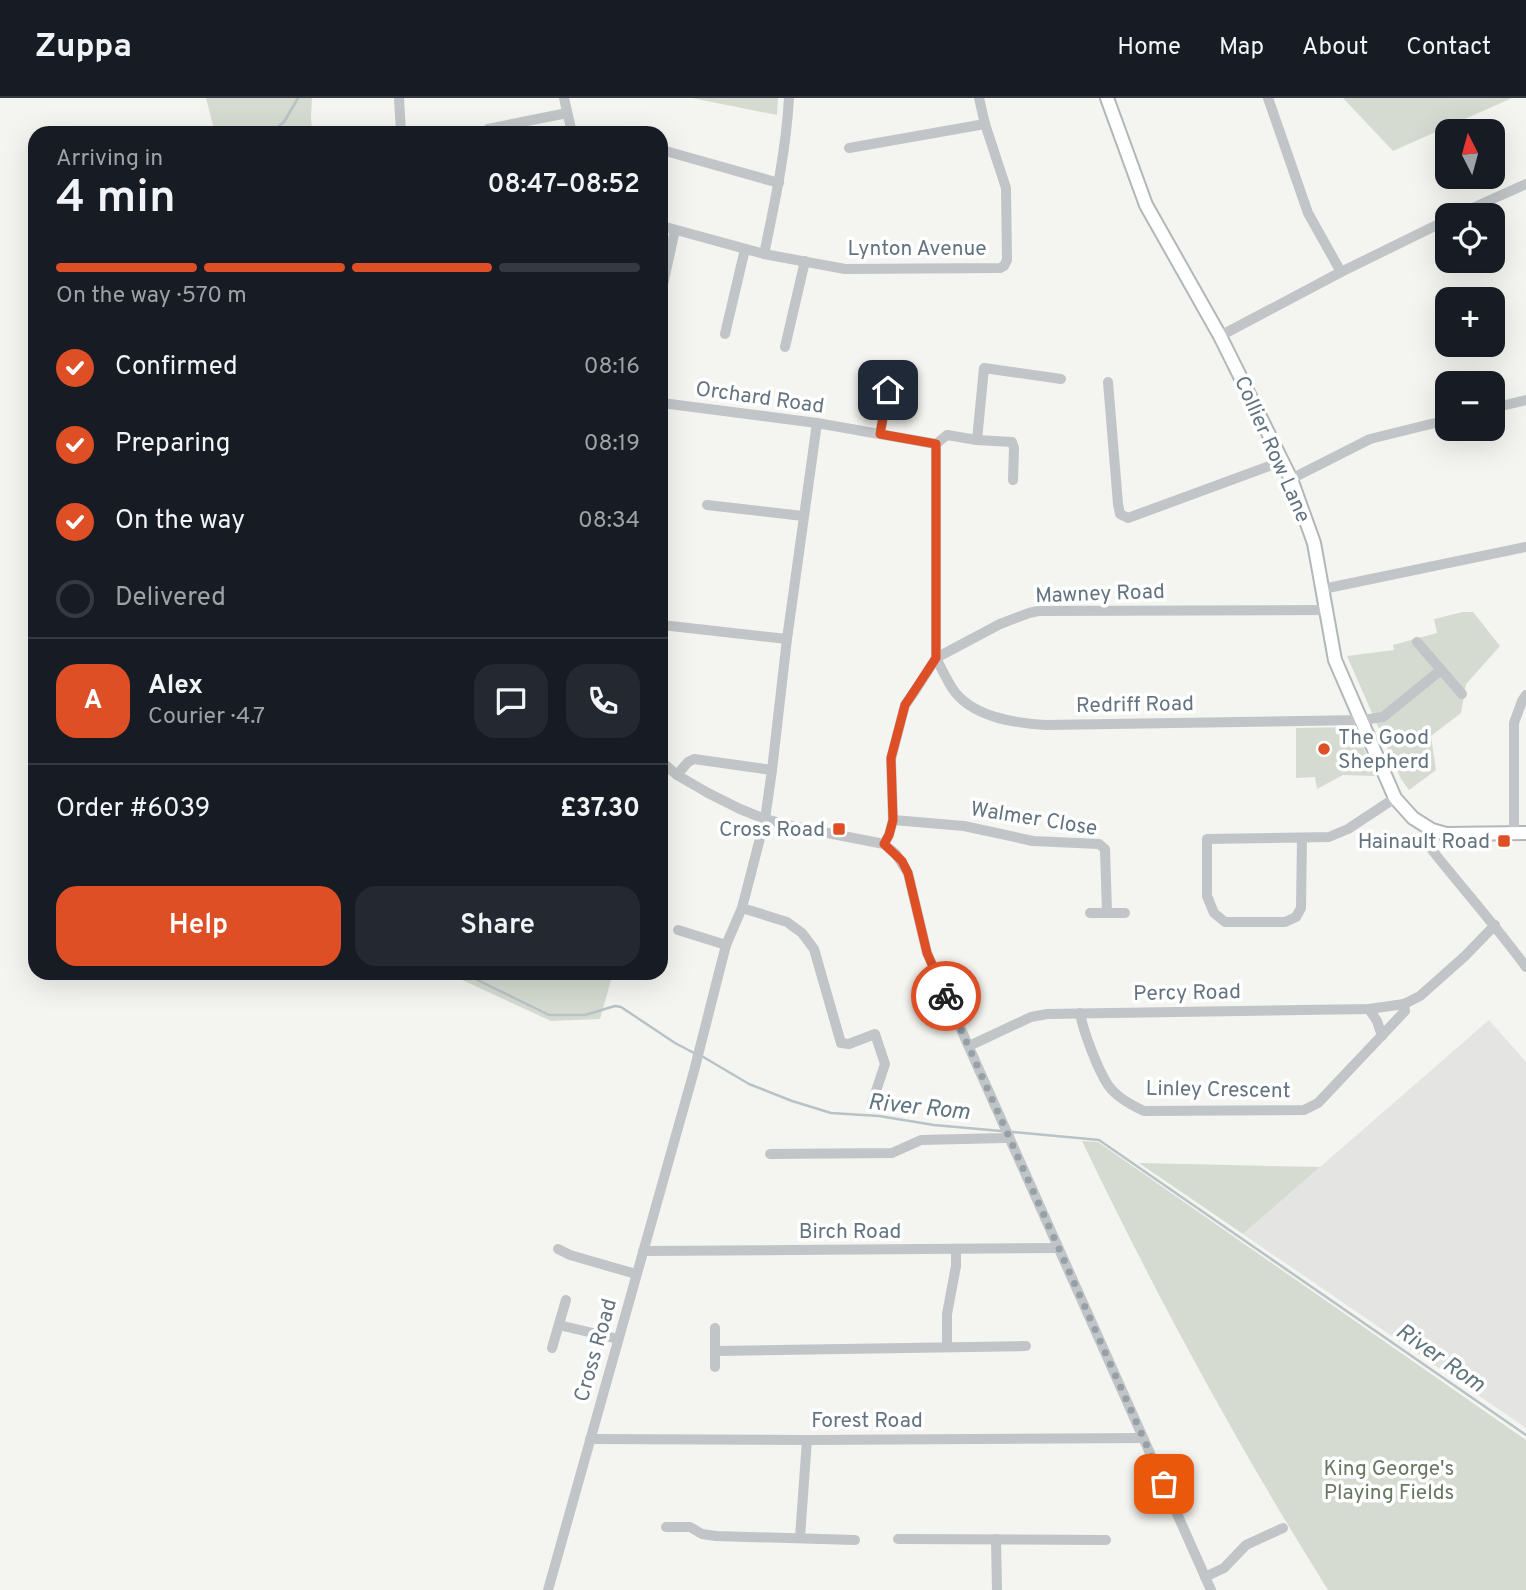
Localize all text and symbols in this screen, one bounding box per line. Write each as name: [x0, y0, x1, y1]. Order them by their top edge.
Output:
text: Zuppa: [35, 27, 132, 69]
text: Home: [1117, 33, 1181, 63]
text: Map: [1219, 33, 1264, 63]
text: About: [1302, 33, 1368, 63]
text: Contact: [1406, 33, 1491, 63]
north arrow: [1435, 119, 1505, 189]
map controls: [1435, 119, 1505, 441]
text: Arriving in: [56, 145, 163, 174]
text: 08:47–08:52: [487, 169, 640, 202]
text: 4 min: [56, 170, 176, 229]
button: locate: [1435, 203, 1505, 273]
street label: Lynton Avenue: [847, 236, 987, 263]
text: On the way · 570 m: [56, 282, 247, 311]
button: +: [1435, 287, 1505, 357]
icon: check: [56, 349, 94, 387]
text: Confirmed: [115, 351, 238, 384]
text: 08:16: [584, 353, 640, 382]
pin: [858, 360, 918, 420]
icon: home: [869, 371, 907, 409]
button: −: [1435, 371, 1505, 441]
street label: Collier Row Lane: [1227, 372, 1316, 527]
street label: Orchard Road: [694, 376, 826, 421]
icon: check: [56, 426, 94, 464]
text: Preparing: [115, 428, 230, 461]
text: 08:19: [584, 430, 640, 459]
icon: check: [56, 503, 94, 541]
text: On the way: [115, 505, 245, 538]
text: 08:34: [578, 507, 640, 536]
street label: Mawney Road: [1035, 579, 1165, 610]
text: Delivered: [115, 582, 226, 615]
button: chat: [474, 664, 548, 738]
button: phone: [566, 664, 640, 738]
text: Alex: [148, 670, 203, 703]
text: A: [84, 685, 102, 718]
street label: Redriff Road: [1076, 691, 1194, 720]
text: Courier · 4.7: [148, 703, 265, 732]
place label: The Good Shepherd: [1338, 725, 1429, 776]
marker: The Good Shepherd: [1316, 741, 1332, 757]
text: Order #6039: [56, 793, 210, 826]
text: £37.30: [560, 793, 640, 826]
street label: Walmer Close: [968, 796, 1099, 843]
place label: Cross Road: [719, 817, 825, 844]
marker: Cross Road: [831, 821, 847, 837]
place label: Hainault Road: [1358, 829, 1490, 856]
marker: Hainault Road: [1496, 833, 1512, 849]
button: Help: [56, 886, 341, 966]
button: Share: [355, 886, 640, 966]
courier: [911, 961, 981, 1031]
icon: bike: [927, 977, 965, 1015]
street label: Percy Road: [1133, 979, 1241, 1008]
street label: Linley Crescent: [1145, 1076, 1291, 1105]
water label: River Rom: [866, 1089, 971, 1128]
street label: Birch Road: [799, 1219, 901, 1246]
street label: Cross Road: [569, 1296, 624, 1405]
water label: River Rom: [1389, 1318, 1490, 1400]
street label: Forest Road: [811, 1408, 923, 1435]
pin: [1134, 1454, 1194, 1514]
park label: King George's Playing Fields: [1324, 1456, 1454, 1507]
icon: bag: [1145, 1465, 1183, 1503]

